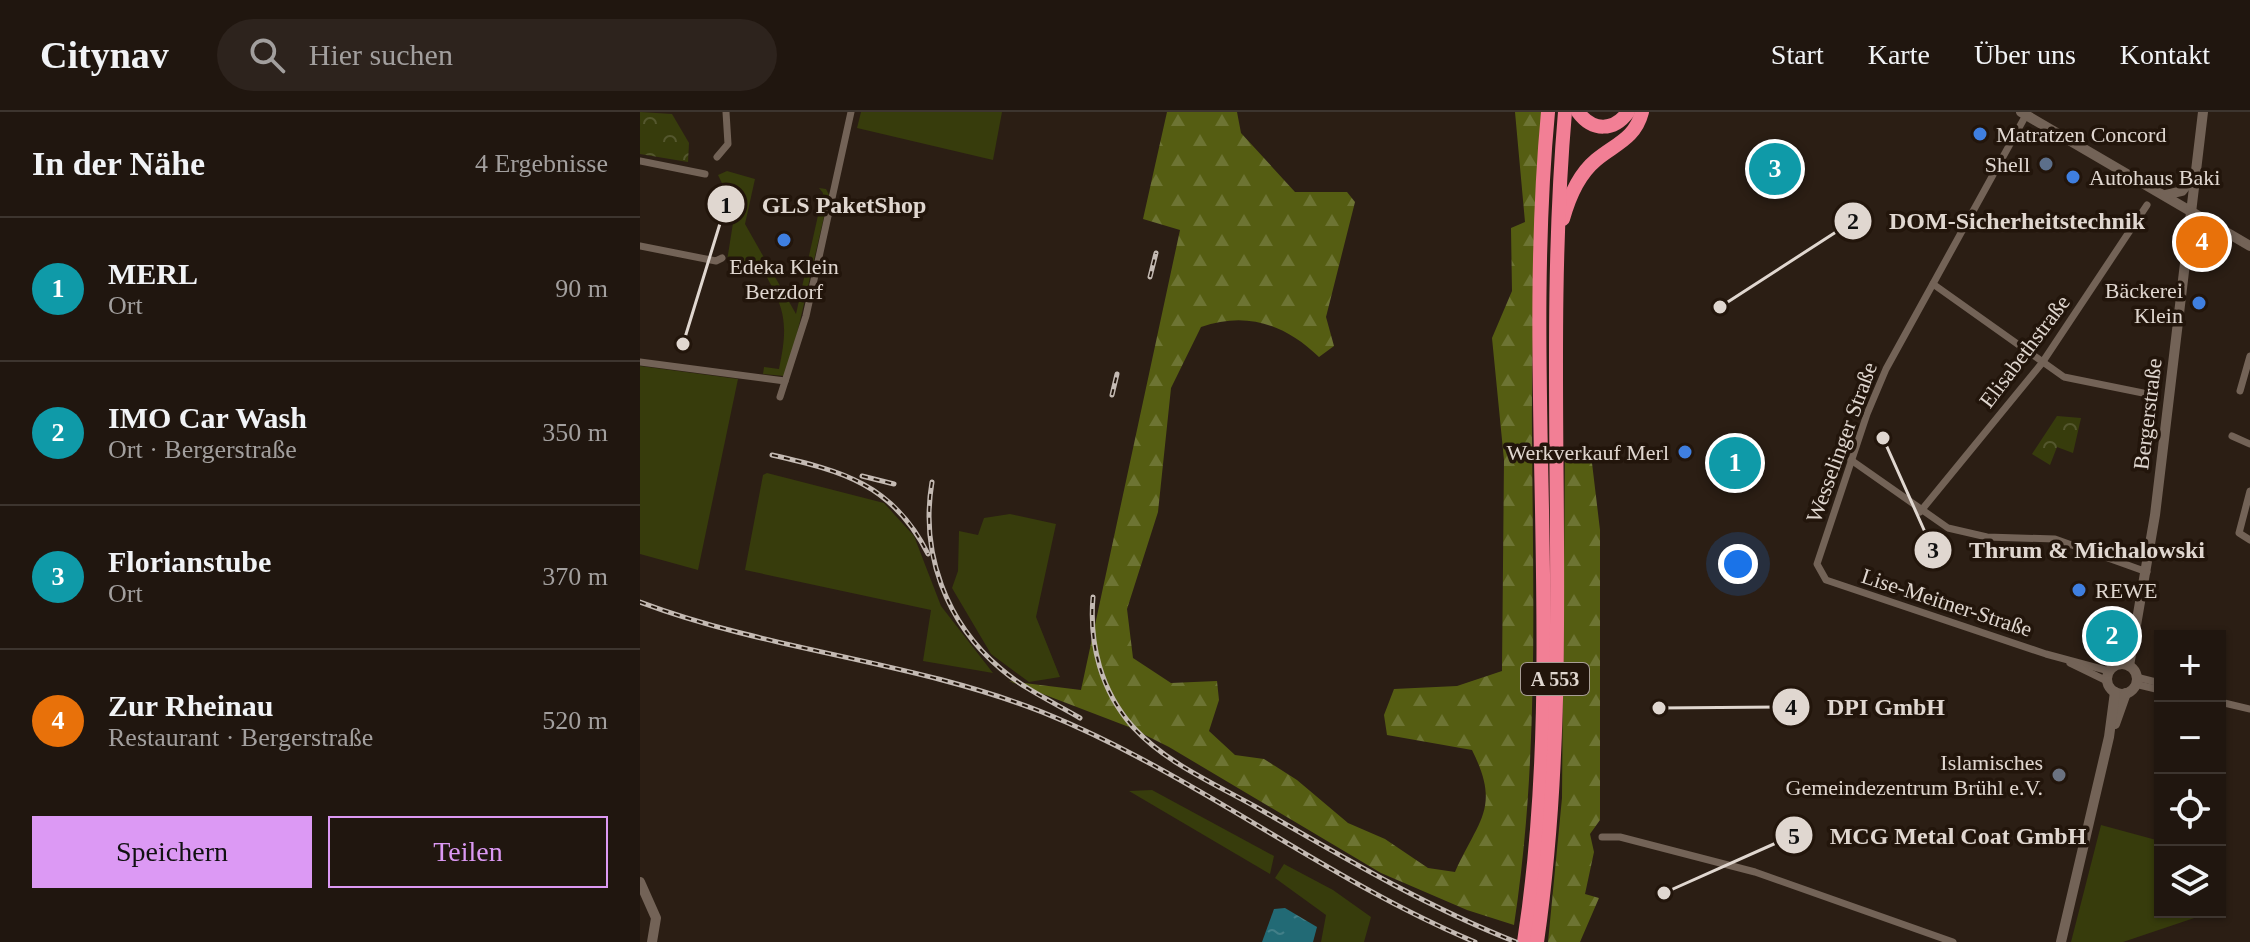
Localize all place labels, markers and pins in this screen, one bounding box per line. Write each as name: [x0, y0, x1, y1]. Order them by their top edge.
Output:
place label: Matratzen Concord: [1996, 122, 2166, 147]
marker: Matratzen Concord: [1971, 125, 1989, 143]
pin: 3: [1749, 139, 1801, 199]
place label: Shell: [1985, 152, 2030, 177]
marker: Shell: [2037, 155, 2055, 173]
place label: Autohaus Baki: [2089, 165, 2220, 190]
marker: Autohaus Baki: [2064, 168, 2082, 186]
callout: GLS PaketShop: [706, 180, 943, 228]
callout: DOM-Sicherheitstechnik: [1833, 197, 2161, 245]
pin: 4: [2176, 212, 2228, 272]
marker: Edeka Klein Berzdorf: [775, 231, 793, 249]
place label: Edeka Klein Berzdorf: [729, 254, 839, 304]
place label: Bäckerei Klein: [2105, 278, 2183, 328]
marker: Bäckerei Klein: [2190, 294, 2208, 312]
pin: 1: [1709, 433, 1761, 493]
place label: Werkverkauf Merl: [1506, 440, 1669, 465]
marker: Werkverkauf Merl: [1676, 443, 1694, 461]
callout: Thrum & Michalowski: [1913, 526, 2221, 574]
place label: REWE: [2095, 578, 2157, 603]
marker: REWE: [2070, 581, 2088, 599]
pin: 2: [2086, 606, 2138, 666]
callout: DPI GmbH: [1771, 683, 1961, 731]
place label: Islamisches Gemeindezentrum Brühl e.V.: [1786, 750, 2043, 800]
marker: Islamisches Gemeindezentrum Brühl e.V.: [2050, 766, 2068, 784]
callout: MCG Metal Coat GmbH: [1774, 811, 2103, 859]

